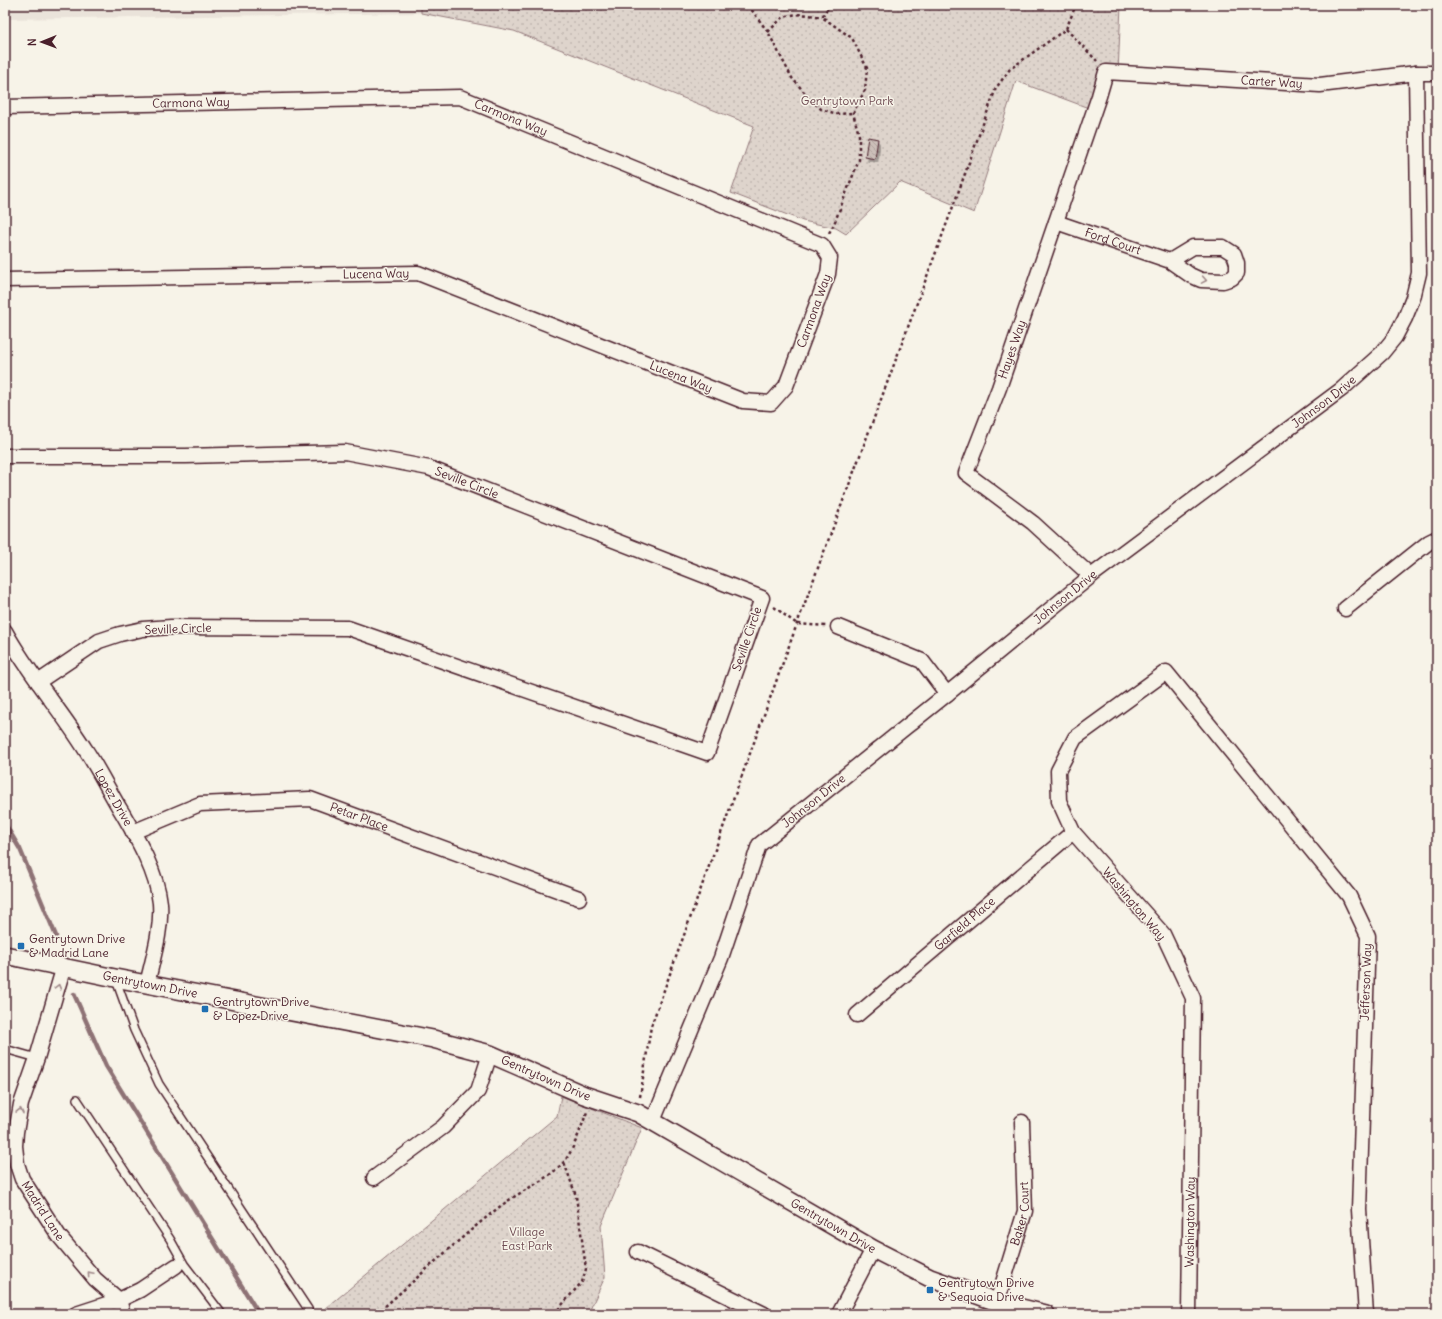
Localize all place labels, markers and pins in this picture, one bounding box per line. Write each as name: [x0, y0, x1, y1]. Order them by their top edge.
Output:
place label: Gentrytown Drive & Madrid Lane: [29, 931, 125, 960]
marker: Gentrytown Drive & Madrid Lane: [16, 941, 26, 951]
place label: Gentrytown Drive & Lopez Drive: [213, 994, 309, 1023]
marker: Gentrytown Drive & Lopez Drive: [200, 1004, 210, 1014]
place label: Gentrytown Drive & Sequoia Drive: [938, 1275, 1034, 1304]
marker: Gentrytown Drive & Sequoia Drive: [925, 1285, 935, 1295]

